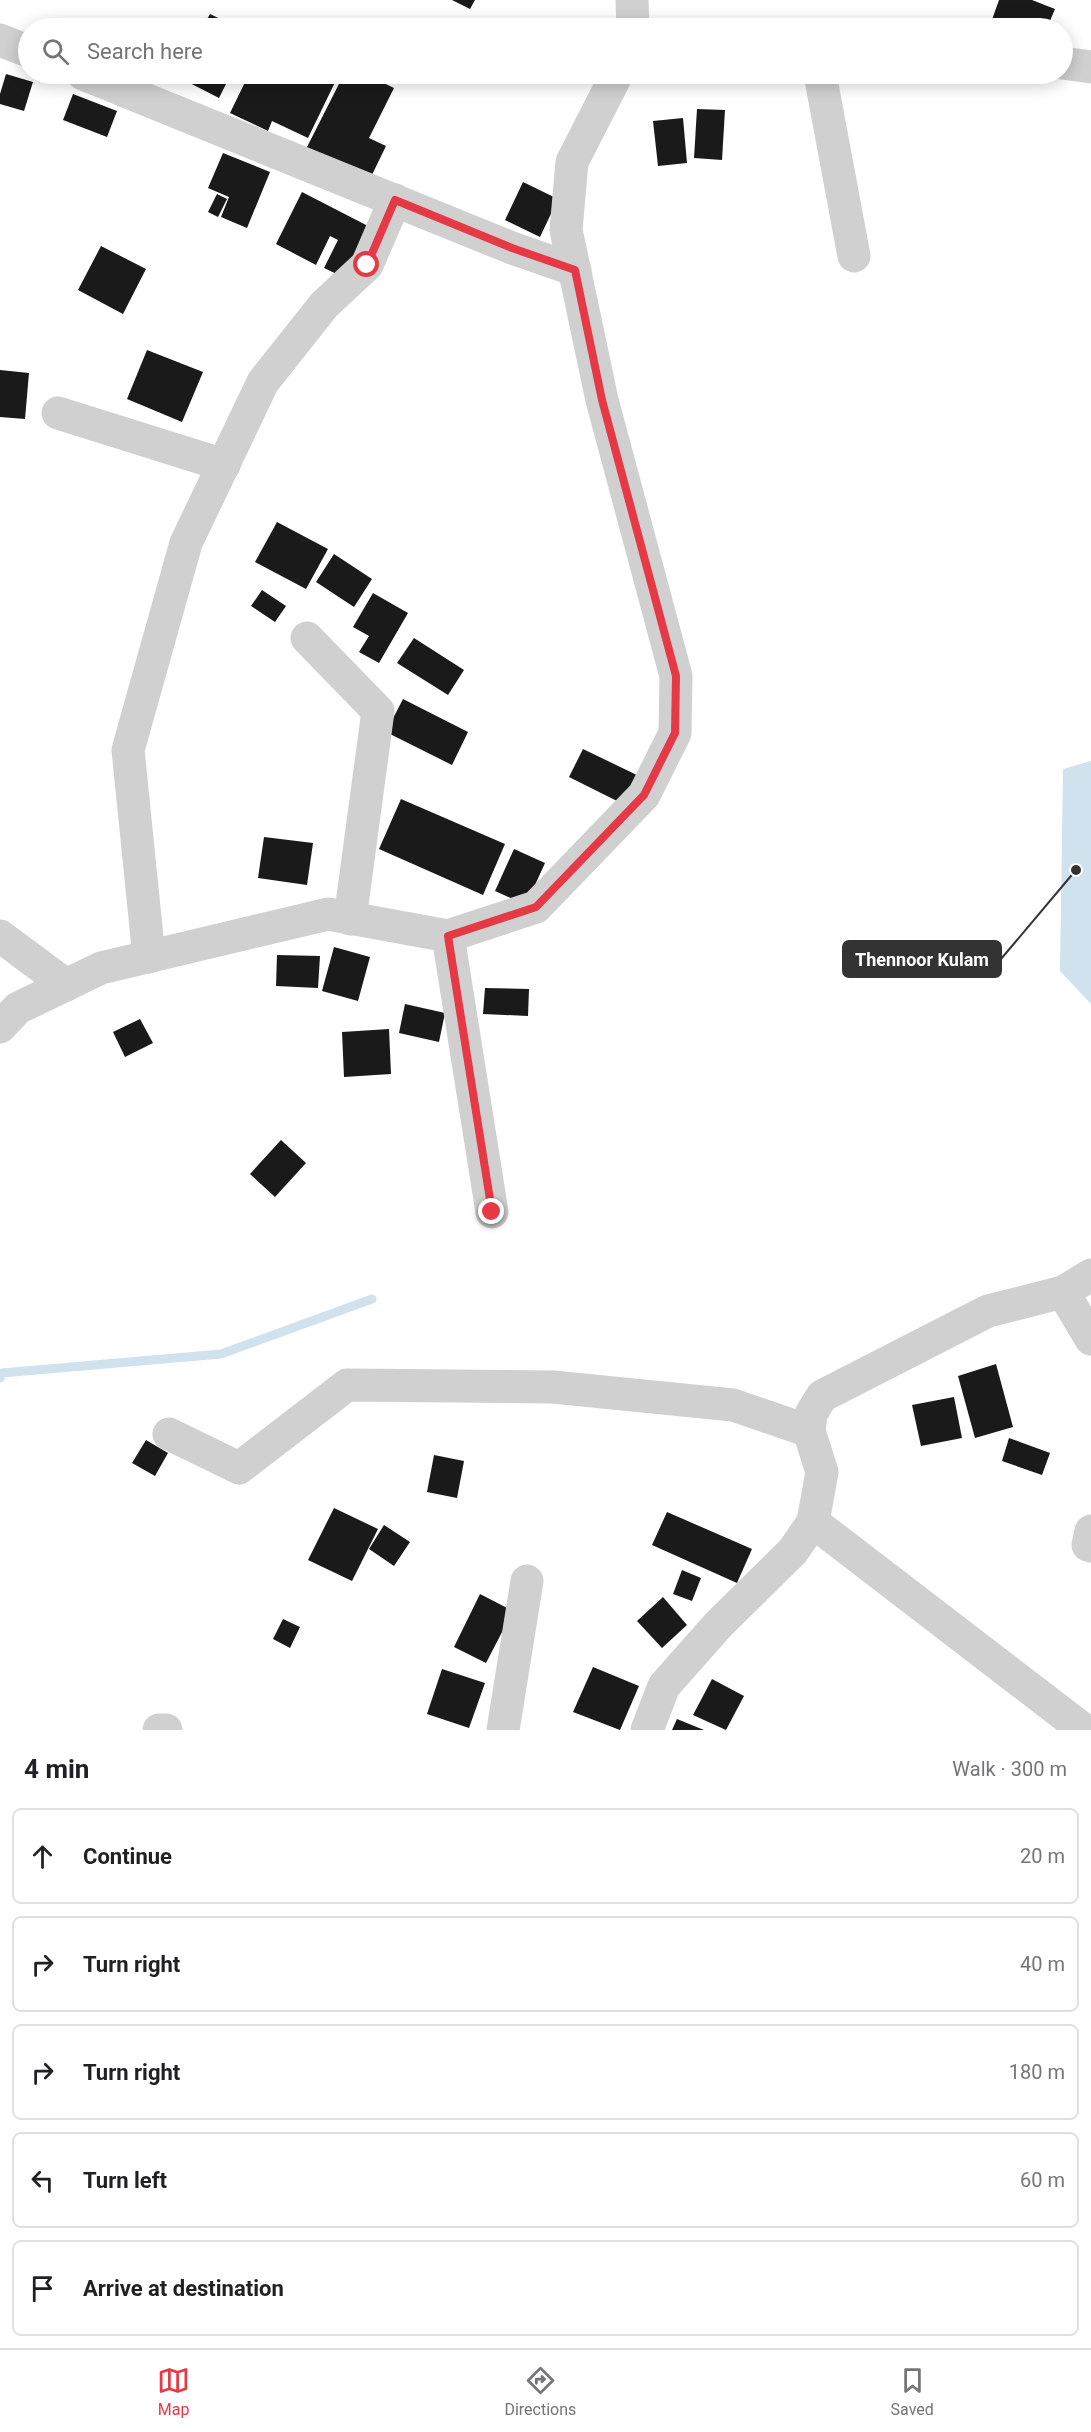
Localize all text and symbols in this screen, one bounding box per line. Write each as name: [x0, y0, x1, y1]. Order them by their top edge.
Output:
search box: [18, 18, 1073, 84]
icon: search: [39, 35, 72, 68]
text: Search here: [87, 39, 203, 64]
route start: [353, 251, 379, 277]
callout: Thennoor Kulam: [843, 941, 1001, 977]
text: Thennoor Kulam: [855, 949, 989, 970]
route end: [478, 1198, 504, 1224]
text: 4 min: [24, 1754, 89, 1784]
text: Walk · 300 m: [952, 1757, 1067, 1781]
icon: ahead: [26, 1840, 59, 1873]
text: Continue: [83, 1844, 172, 1869]
text: 20 m: [1020, 1844, 1065, 1868]
icon: right: [26, 1948, 59, 1981]
text: Turn right: [83, 1952, 180, 1977]
text: 40 m: [1020, 1952, 1065, 1976]
icon: right: [26, 2056, 59, 2089]
text: Turn right: [83, 2060, 180, 2085]
text: 180 m: [1009, 2060, 1065, 2084]
icon: left: [26, 2164, 59, 2197]
text: Turn left: [83, 2168, 167, 2193]
text: 60 m: [1020, 2168, 1065, 2192]
icon: arrive: [26, 2272, 59, 2305]
text: Arrive at destination: [83, 2276, 284, 2301]
tab: Map: [157, 2364, 190, 2419]
tab: Directions: [504, 2364, 576, 2419]
tab: Saved: [891, 2364, 934, 2419]

